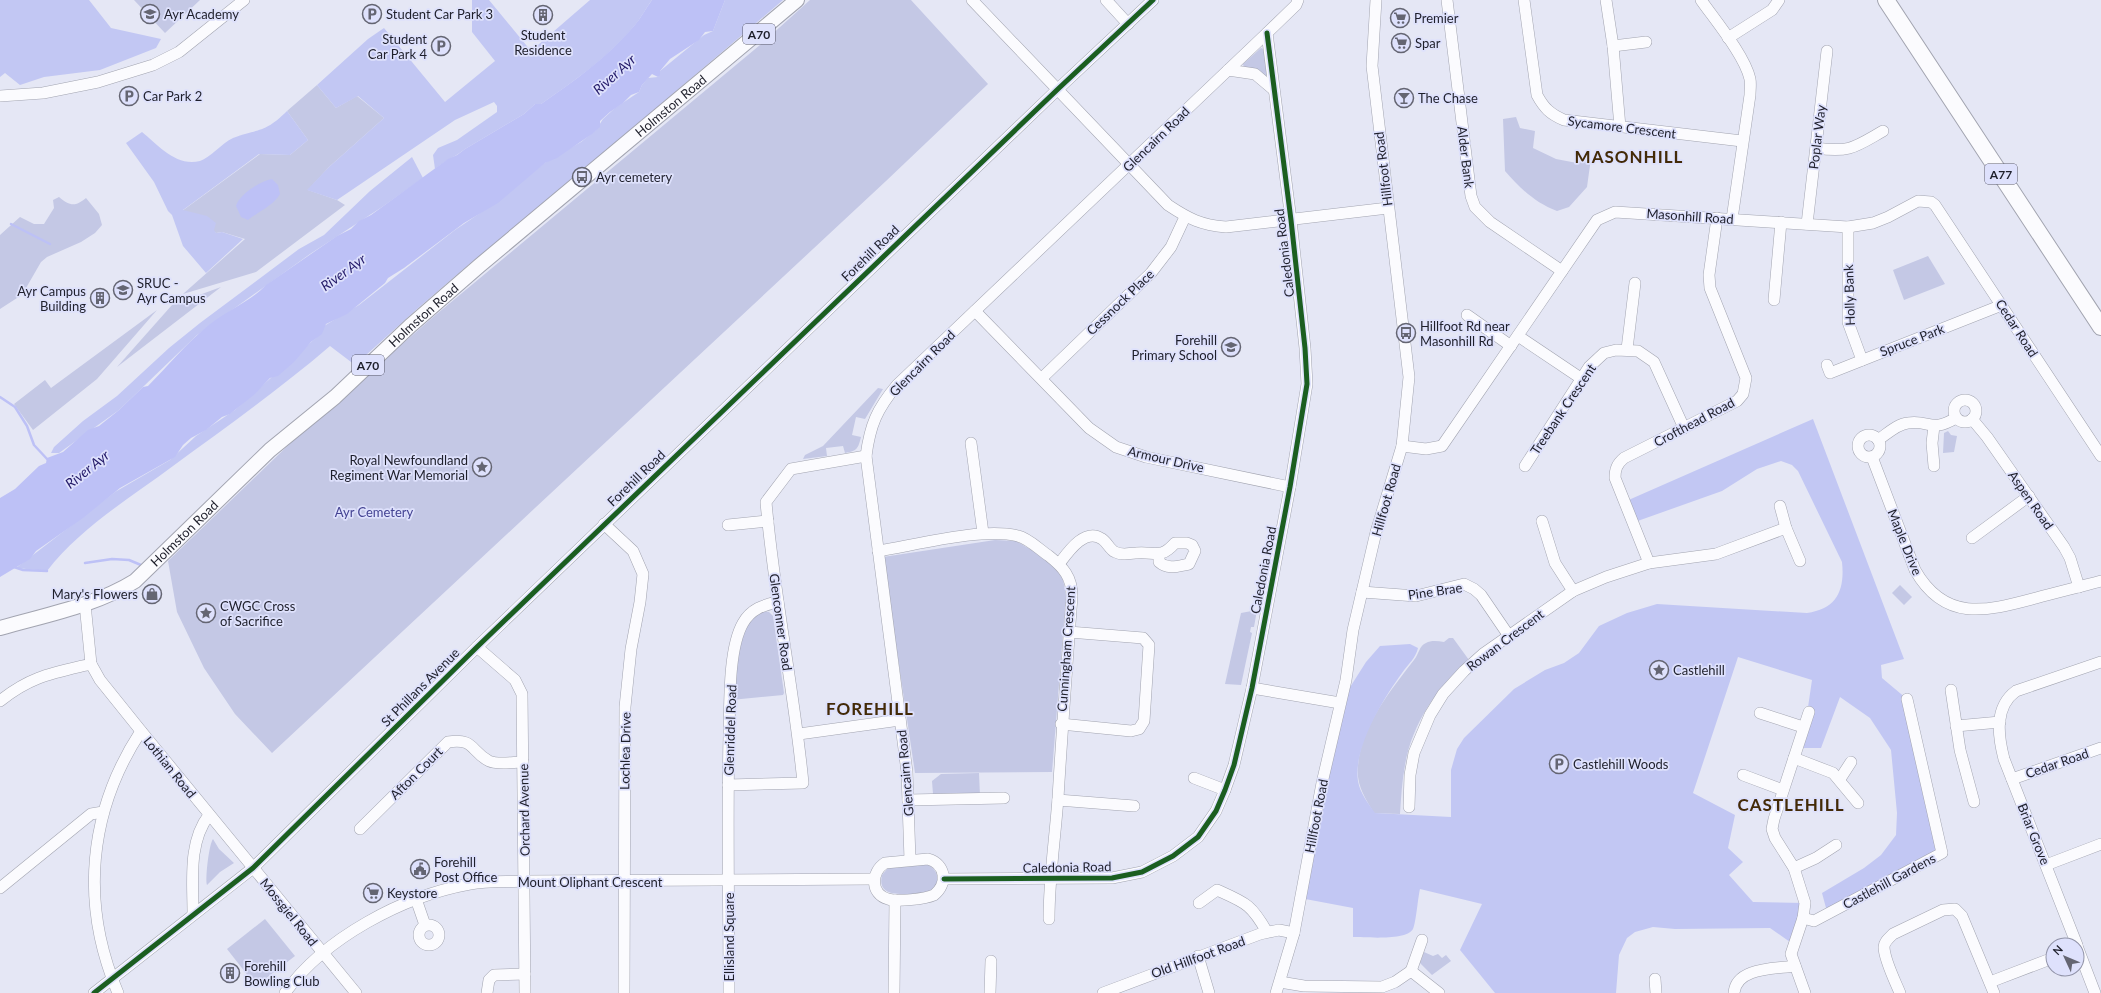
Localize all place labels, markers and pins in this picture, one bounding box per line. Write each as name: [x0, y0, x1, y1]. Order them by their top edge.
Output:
school or university icon: Ayr Academy: [139, 3, 161, 25]
parking icon: Student Car Park 3: [361, 3, 383, 25]
building icon: Student Residence: [532, 4, 554, 26]
place label: Ayr Academy: [164, 6, 239, 22]
place label: Student Car Park 3: [386, 6, 493, 22]
supermarket icon: Premier: [1389, 7, 1411, 29]
place label: Premier: [1414, 10, 1459, 26]
place label: Student Residence: [514, 27, 572, 58]
place label: Student Car Park 4: [368, 31, 427, 62]
supermarket icon: Spar: [1390, 32, 1412, 54]
parking icon: Student Car Park 4: [430, 35, 452, 57]
place label: Spar: [1415, 35, 1441, 51]
parking icon: Car Park 2: [118, 85, 140, 107]
bar icon: The Chase: [1393, 87, 1415, 109]
place label: Car Park 2: [143, 88, 202, 104]
place label: The Chase: [1418, 90, 1478, 106]
bus stop icon: Ayr cemetery: [571, 166, 593, 188]
place label: Ayr cemetery: [596, 169, 672, 185]
place label: SRUC - Ayr Campus: [137, 275, 206, 306]
school or university icon: SRUC - Ayr Campus: [112, 279, 134, 301]
place label: Ayr Campus Building: [17, 283, 86, 314]
building icon: Ayr Campus Building: [89, 287, 111, 309]
place label: Hillfoot Rd near Masonhill Rd: [1420, 318, 1510, 349]
bus stop icon: Hillfoot Rd near Masonhill Rd: [1395, 322, 1417, 344]
place label: Forehill Primary School: [1132, 332, 1217, 363]
school or university icon: Forehill Primary School: [1220, 336, 1242, 358]
place label: Royal Newfoundland Regiment War Memorial: [330, 452, 468, 483]
place icon: Royal Newfoundland Regiment War Memorial: [471, 456, 493, 478]
shop icon: Mary's Flowers: [141, 583, 163, 605]
place label: Mary's Flowers: [52, 586, 138, 602]
place label: CWGC Cross of Sacrifice: [220, 598, 296, 629]
place icon: CWGC Cross of Sacrifice: [195, 602, 217, 624]
place icon: Castlehill: [1648, 659, 1670, 681]
place label: Castlehill: [1673, 662, 1725, 678]
parking icon: Castlehill Woods: [1548, 753, 1570, 775]
place label: Castlehill Woods: [1573, 756, 1669, 772]
place label: Forehill Post Office: [434, 854, 497, 885]
public building icon: Forehill Post Office: [409, 858, 431, 880]
supermarket icon: Keystore: [362, 882, 384, 904]
place label: Keystore: [387, 885, 437, 901]
place label: Forehill Bowling Club: [244, 958, 320, 989]
building icon: Forehill Bowling Club: [219, 962, 241, 984]

